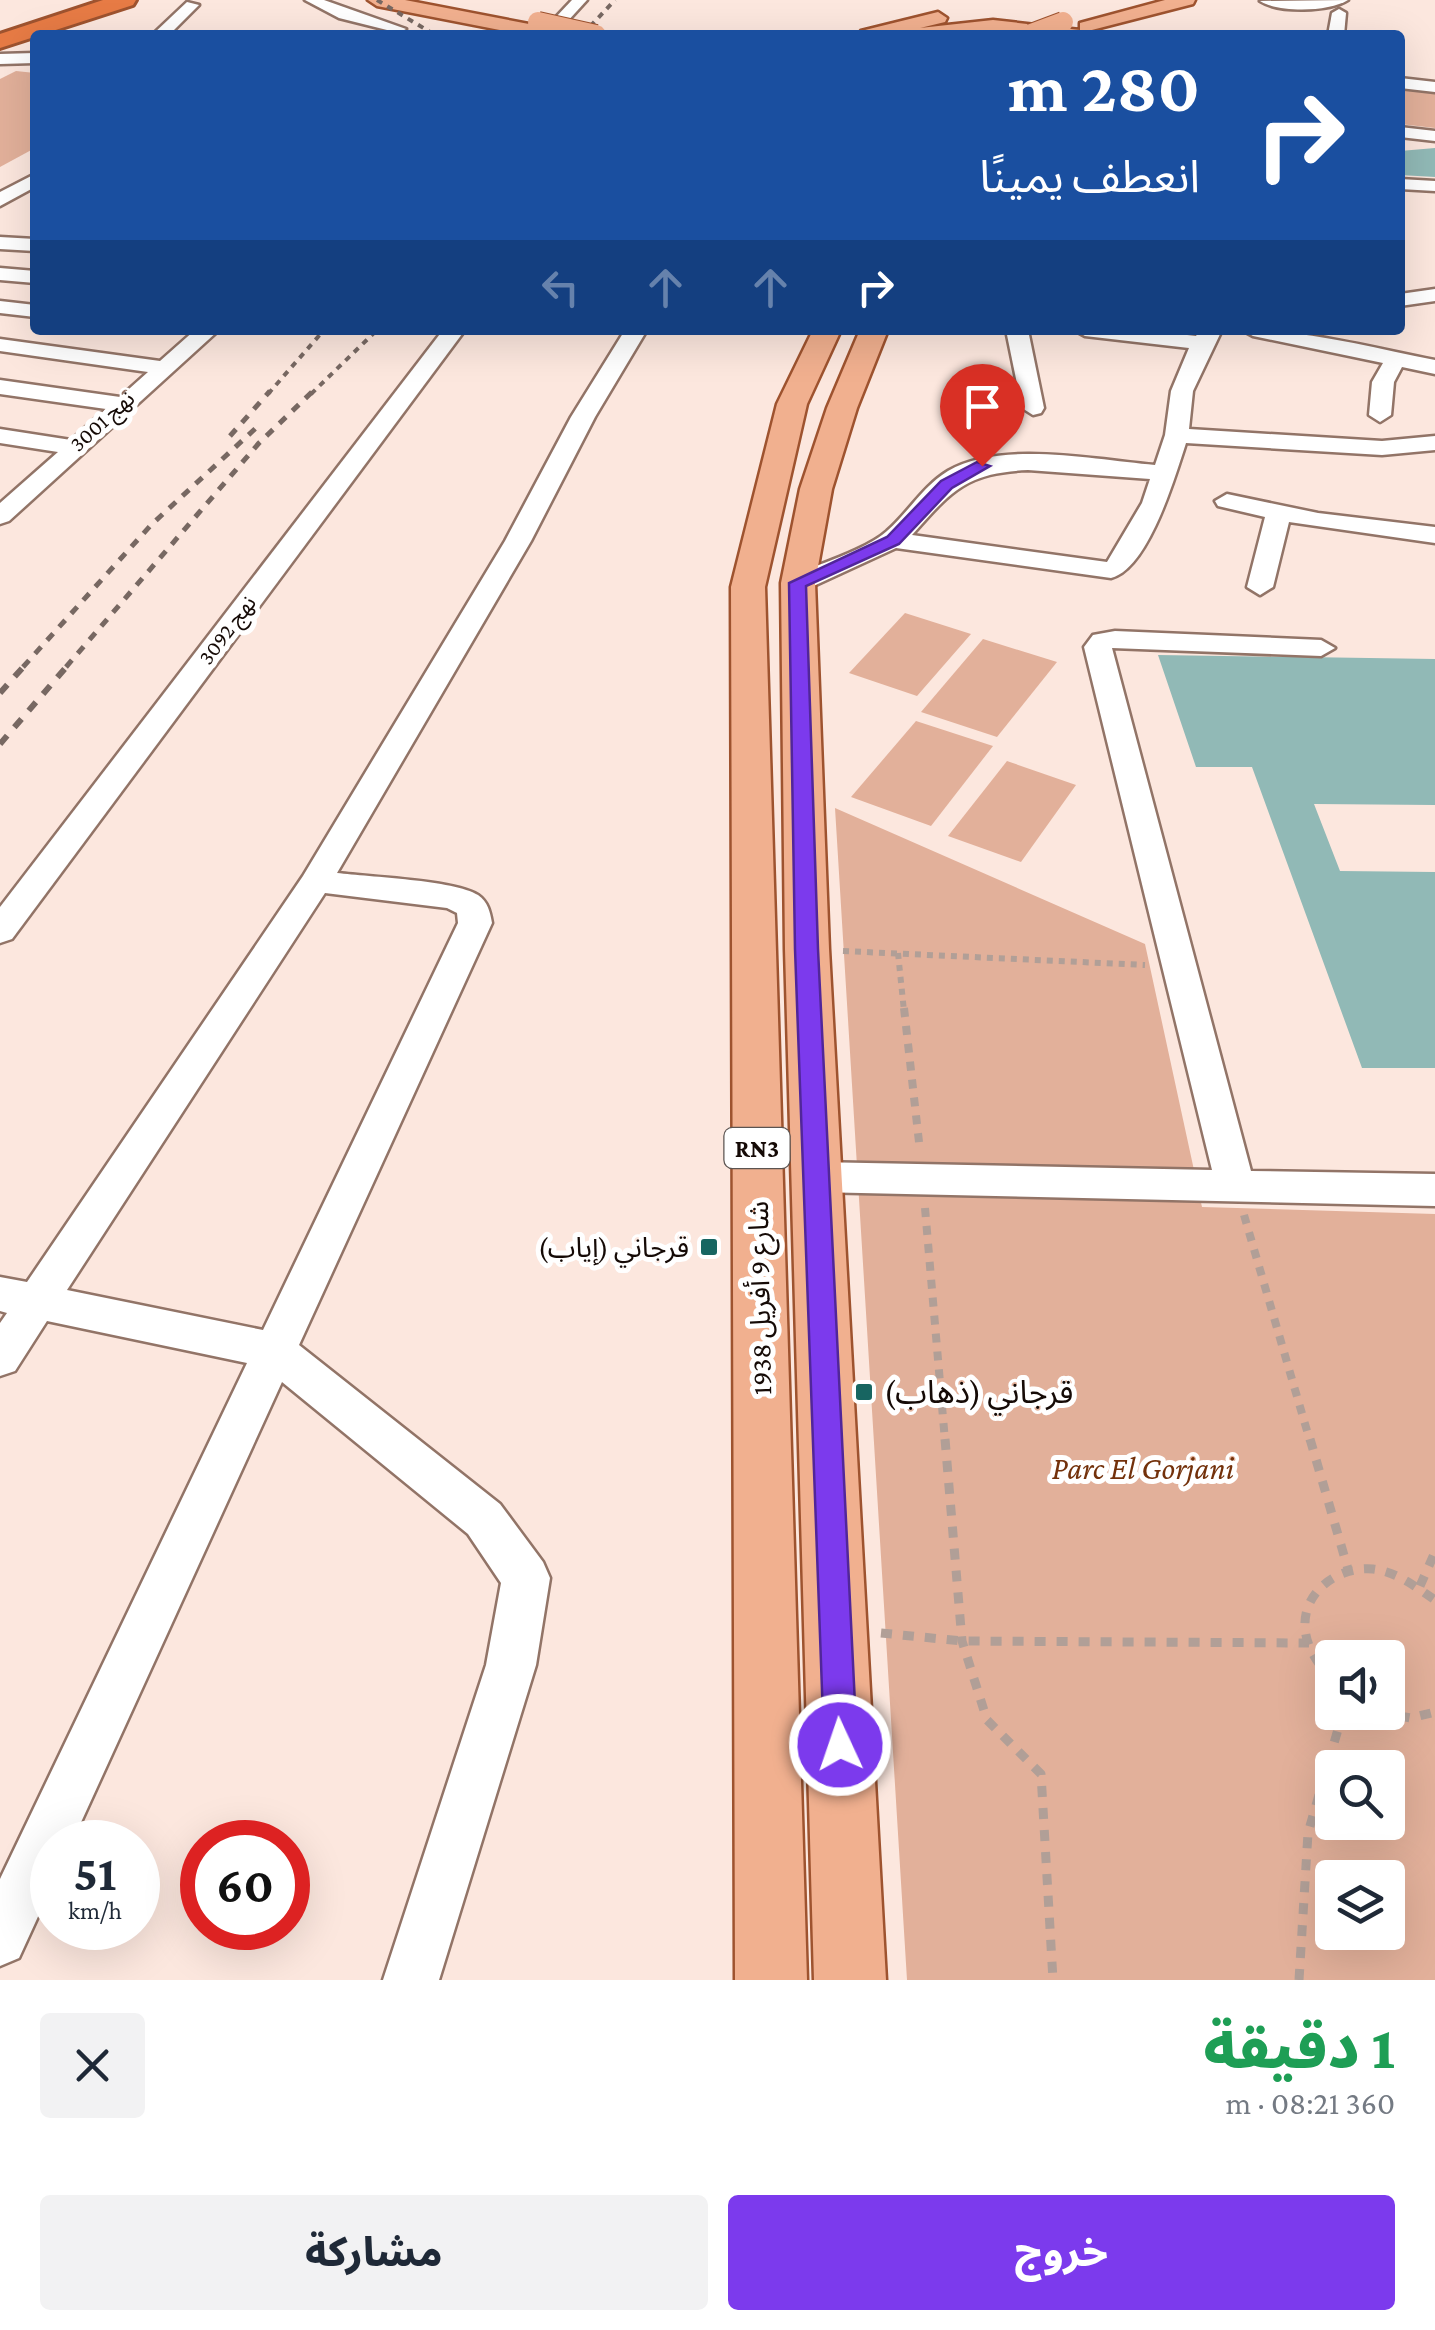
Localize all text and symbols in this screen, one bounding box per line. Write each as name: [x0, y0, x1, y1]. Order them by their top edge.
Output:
text: 280 m: [1008, 48, 1200, 126]
icon: right: [1235, 70, 1365, 200]
text: انعطف يمينًا: [979, 152, 1200, 202]
icon: left: [533, 260, 588, 315]
icon: ahead: [638, 260, 693, 315]
icon: ahead: [743, 260, 798, 315]
icon: right: [848, 260, 903, 315]
pin: [940, 364, 1025, 467]
icon: arrive: [955, 379, 1010, 434]
street label: نهج 3001: [65, 386, 142, 459]
street label: نهج 3092: [193, 591, 264, 672]
road number: RN3: [724, 1128, 790, 1168]
street label: شارع 9 أفريل 1938: [740, 1201, 782, 1395]
place label: قرجاني (إياب): [538, 1232, 689, 1268]
marker: قرجاني (إياب): [698, 1236, 720, 1258]
place label: قرجاني (ذهاب): [884, 1374, 1073, 1416]
marker: قرجاني (ذهاب): [853, 1381, 875, 1403]
park label: Parc El Gorjani: [1052, 1450, 1235, 1487]
map controls: [1315, 1640, 1405, 1950]
button: sound: [1315, 1640, 1405, 1730]
position arrow: [788, 1693, 892, 1797]
button: search: [1315, 1750, 1405, 1840]
speed limit sign: 60: [180, 1820, 310, 1950]
text: 51: [74, 1845, 116, 1901]
button: layers: [1315, 1860, 1405, 1950]
text: km/h: [68, 1897, 122, 1924]
button: close: [40, 2013, 145, 2118]
text: 1 دقيقة: [1203, 2014, 1395, 2081]
text: 360 m · 08:21: [1226, 2085, 1395, 2121]
button: مشاركة: [40, 2195, 708, 2310]
button: خروج: [728, 2195, 1395, 2310]

